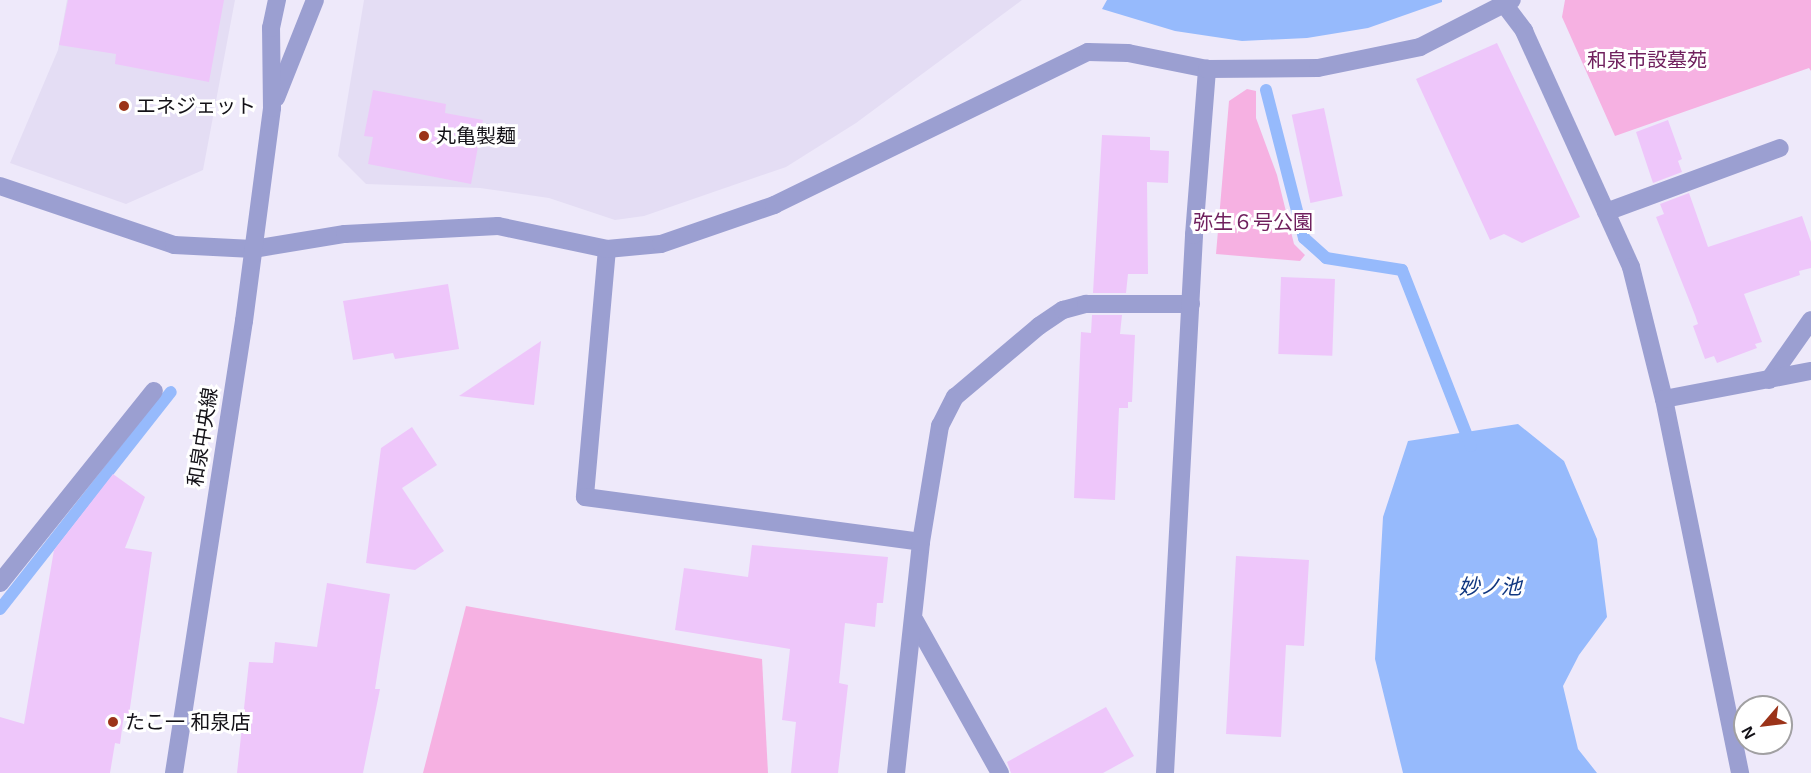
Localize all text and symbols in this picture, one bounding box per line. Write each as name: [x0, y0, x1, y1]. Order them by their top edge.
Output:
park label: 和泉市設墓苑: [1587, 48, 1707, 72]
place label: エネジェット: [136, 94, 256, 118]
marker: エネジェット: [117, 99, 131, 113]
place label: 丸亀製麺: [436, 124, 516, 148]
marker: 丸亀製麺: [417, 129, 431, 143]
park label: 弥生６号公園: [1193, 210, 1313, 234]
street label: 和泉中央線: [183, 386, 223, 488]
water label: 妙ノ池: [1459, 574, 1521, 600]
north arrow: [1733, 695, 1793, 755]
place label: たこ一 和泉店: [125, 710, 251, 734]
marker: たこ一 和泉店: [106, 715, 120, 729]
text: N: [1738, 724, 1759, 742]

